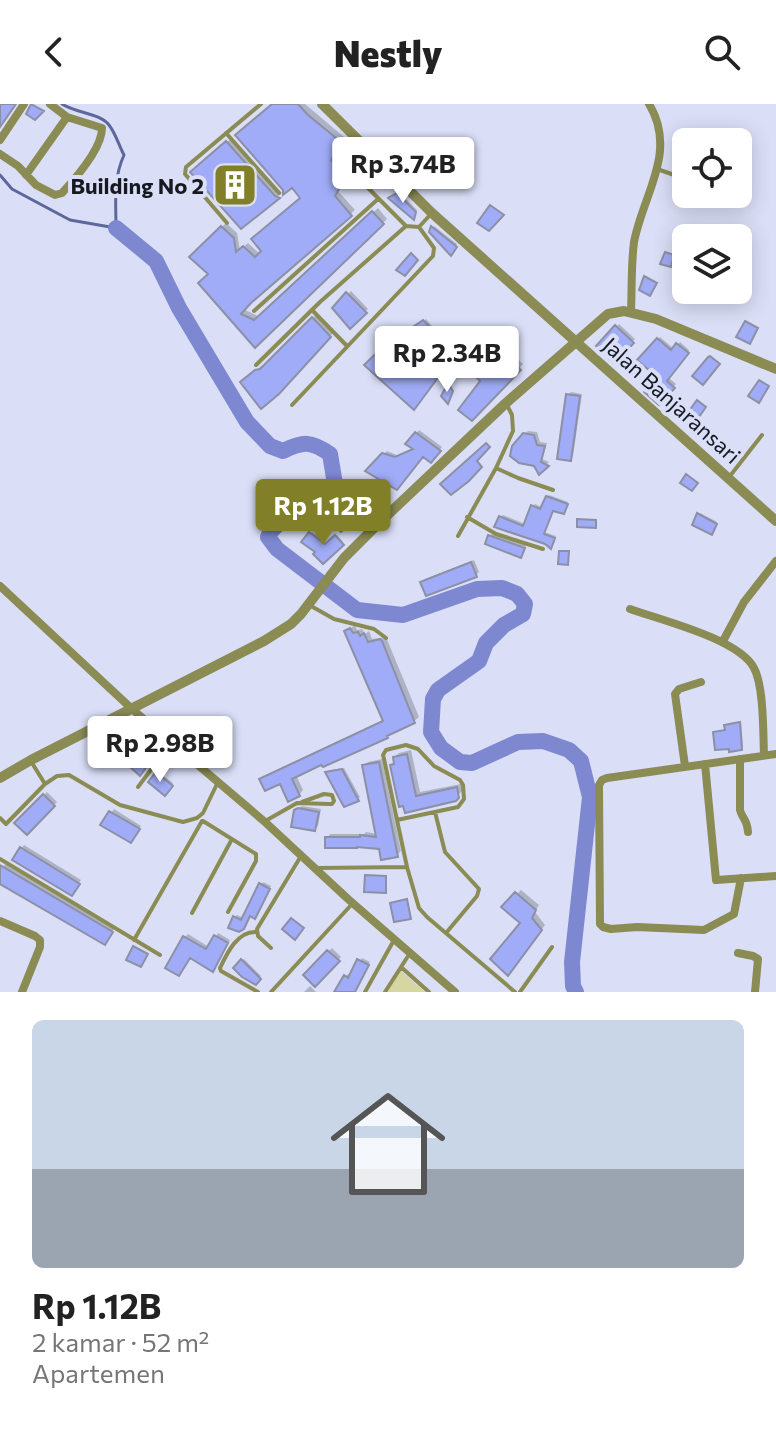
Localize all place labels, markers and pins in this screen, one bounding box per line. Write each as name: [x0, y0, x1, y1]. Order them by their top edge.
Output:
pin: Rp 3.74B: [320, 137, 486, 205]
building icon: Building No 2: [211, 161, 259, 209]
place label: Building No 2: [70, 172, 204, 199]
pin: Rp 2.34B: [364, 326, 530, 394]
pin: Rp 1.12B: [240, 479, 406, 547]
pin: Rp 2.98B: [77, 716, 243, 784]

